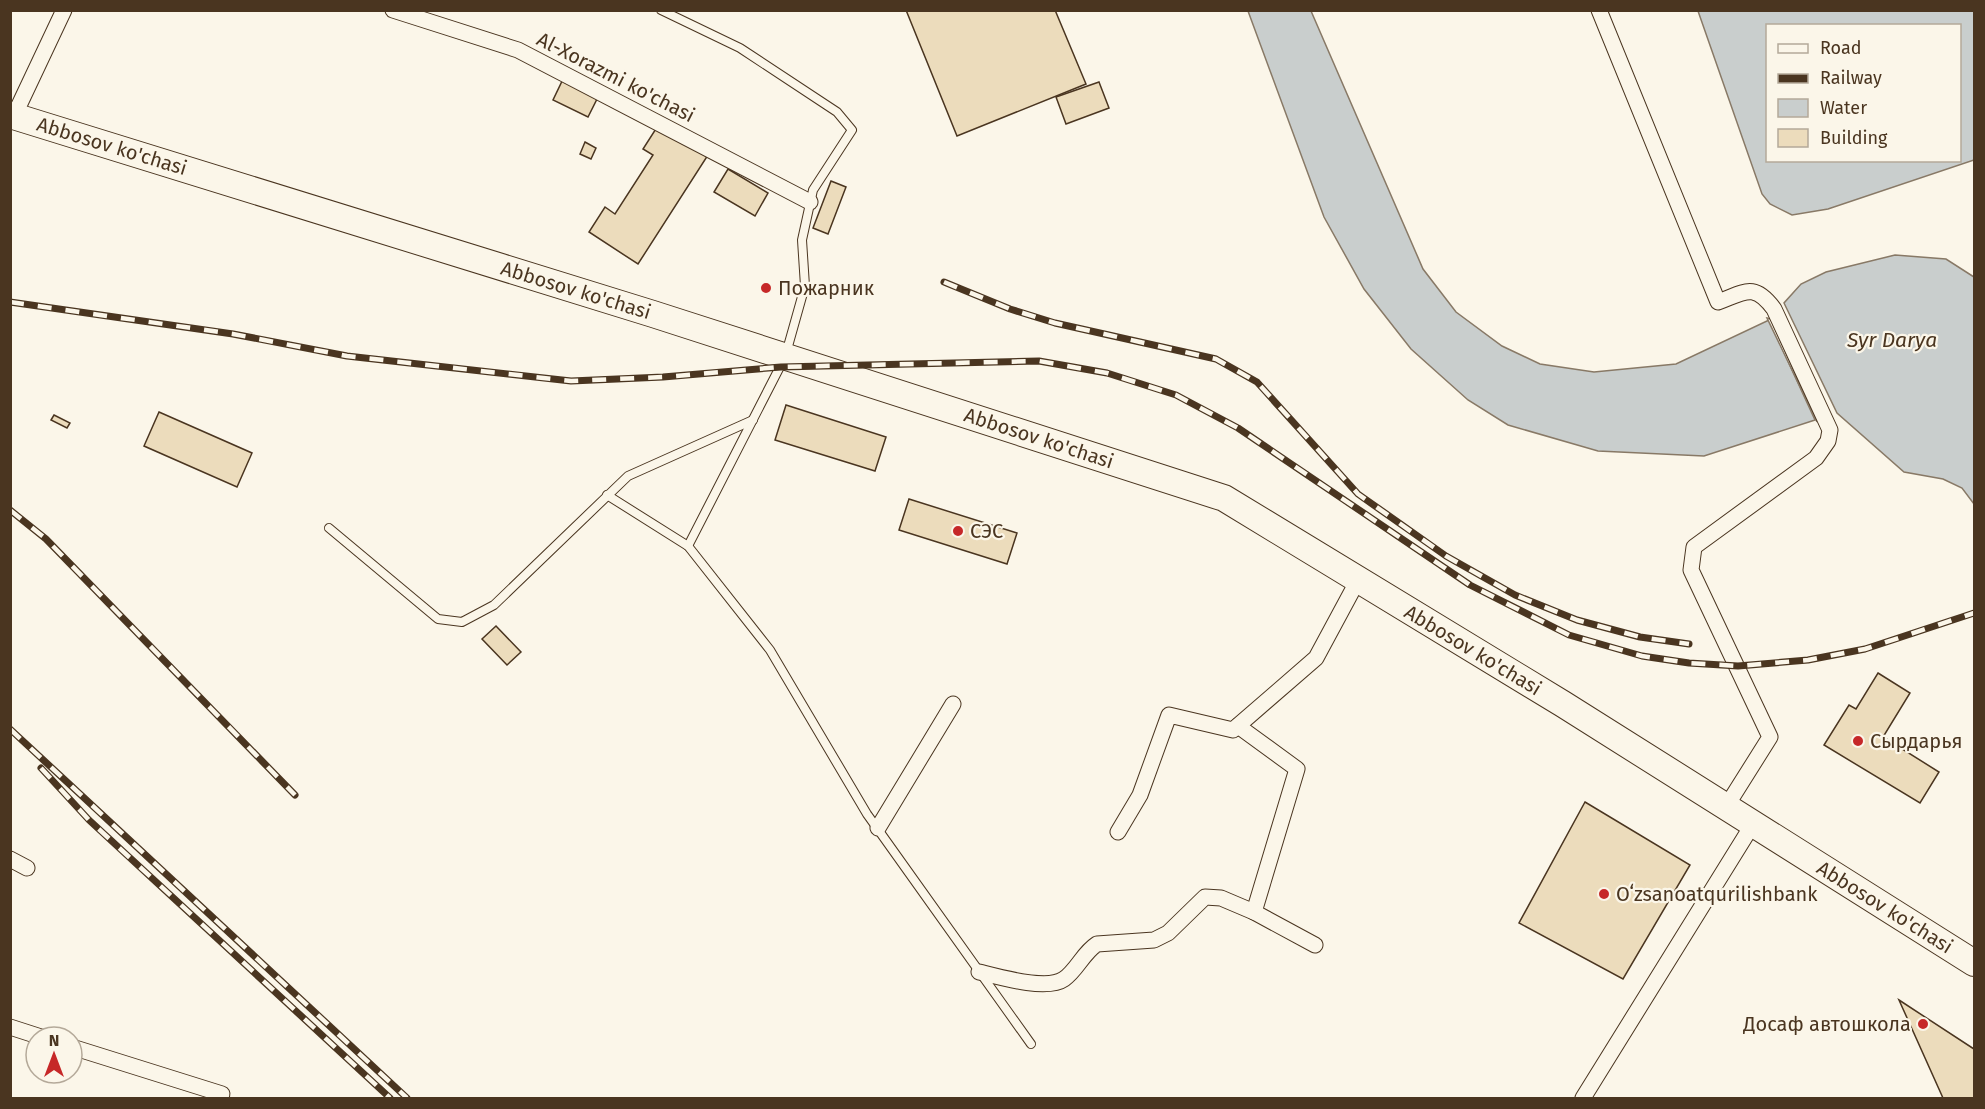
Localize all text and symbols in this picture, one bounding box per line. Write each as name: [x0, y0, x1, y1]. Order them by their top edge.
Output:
legend: [1766, 24, 1961, 162]
street label: Al-Xorazmi ko'chasi: [533, 27, 699, 127]
text: Road: [1820, 37, 1862, 59]
text: Railway: [1820, 67, 1882, 89]
text: Water: [1820, 97, 1867, 119]
street label: Abbosov ko'chasi: [34, 112, 190, 180]
text: Building: [1820, 127, 1888, 149]
street label: Abbosov ko'chasi: [498, 256, 654, 324]
place label: Пожарник: [778, 276, 875, 300]
marker: Пожарник: [759, 281, 773, 295]
water label: Syr Darya: [1846, 327, 1937, 353]
street label: Abbosov ko'chasi: [961, 403, 1117, 473]
place label: СЭС: [970, 519, 1003, 543]
marker: СЭС: [951, 524, 965, 538]
street label: Abbosov ko'chasi: [1400, 600, 1546, 700]
place label: Сырдарья: [1870, 729, 1962, 753]
marker: Сырдарья: [1851, 734, 1865, 748]
street label: Abbosov ko'chasi: [1813, 856, 1957, 958]
place label: Oʻzsanoatqurilishbank: [1616, 882, 1818, 906]
marker: Oʻzsanoatqurilishbank: [1597, 887, 1611, 901]
place label: Досаф автошкола: [1742, 1012, 1911, 1036]
marker: Досаф автошкола: [1916, 1017, 1930, 1031]
north arrow: [24, 1025, 84, 1085]
text: N: [49, 1031, 59, 1050]

